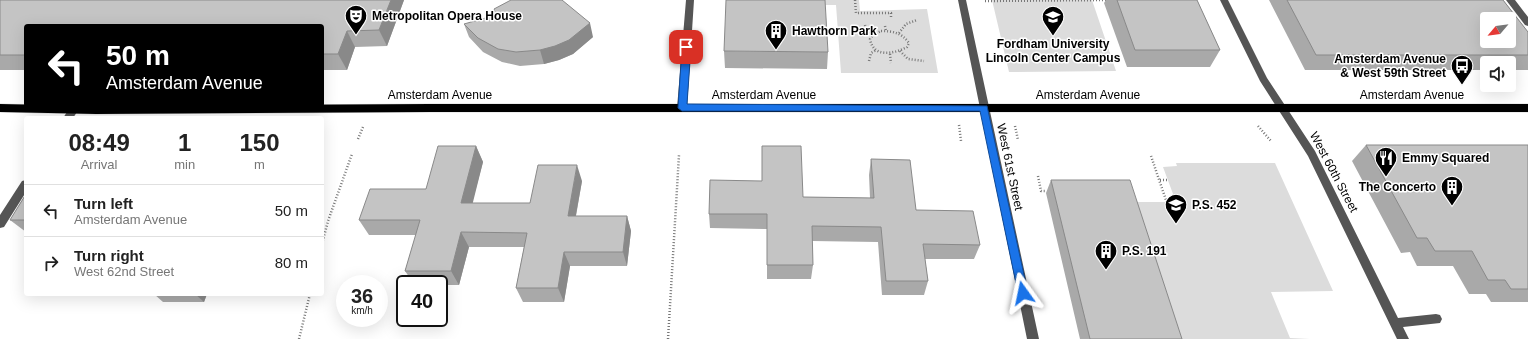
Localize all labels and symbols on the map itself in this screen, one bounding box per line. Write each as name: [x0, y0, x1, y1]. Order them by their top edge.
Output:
theatre icon: Metropolitan Opera House: [343, 3, 369, 36]
school or university icon: Fordham University Lincoln Center Campus: [1040, 4, 1066, 37]
place label: Metropolitan Opera House: [372, 9, 522, 23]
north arrow: [1480, 12, 1516, 48]
building icon: Hawthorn Park: [763, 18, 789, 51]
place label: Hawthorn Park: [792, 24, 877, 38]
pin: [669, 30, 703, 64]
place label: Fordham University Lincoln Center Campus: [986, 37, 1121, 65]
place label: Amsterdam Avenue & West 59th Street: [1334, 52, 1446, 80]
bus stop icon: Amsterdam Avenue & West 59th Street: [1449, 53, 1475, 86]
street label: Amsterdam Avenue: [388, 88, 493, 102]
street label: Amsterdam Avenue: [712, 88, 817, 102]
street label: Amsterdam Avenue: [1036, 88, 1141, 102]
street label: Amsterdam Avenue: [1360, 88, 1465, 102]
street label: West 61st Street: [994, 122, 1026, 212]
street label: West 60th Street: [1307, 129, 1361, 215]
restaurant icon: Emmy Squared: [1373, 145, 1399, 178]
place label: Emmy Squared: [1402, 151, 1489, 165]
building icon: The Concerto: [1439, 174, 1465, 207]
place label: The Concerto: [1359, 180, 1436, 194]
school or university icon: P.S. 452: [1163, 192, 1189, 225]
place label: P.S. 452: [1192, 198, 1237, 212]
building icon: P.S. 191: [1093, 238, 1119, 271]
place label: P.S. 191: [1122, 244, 1167, 258]
position arrow: [1002, 272, 1044, 314]
speed limit sign: 40: [396, 275, 448, 327]

